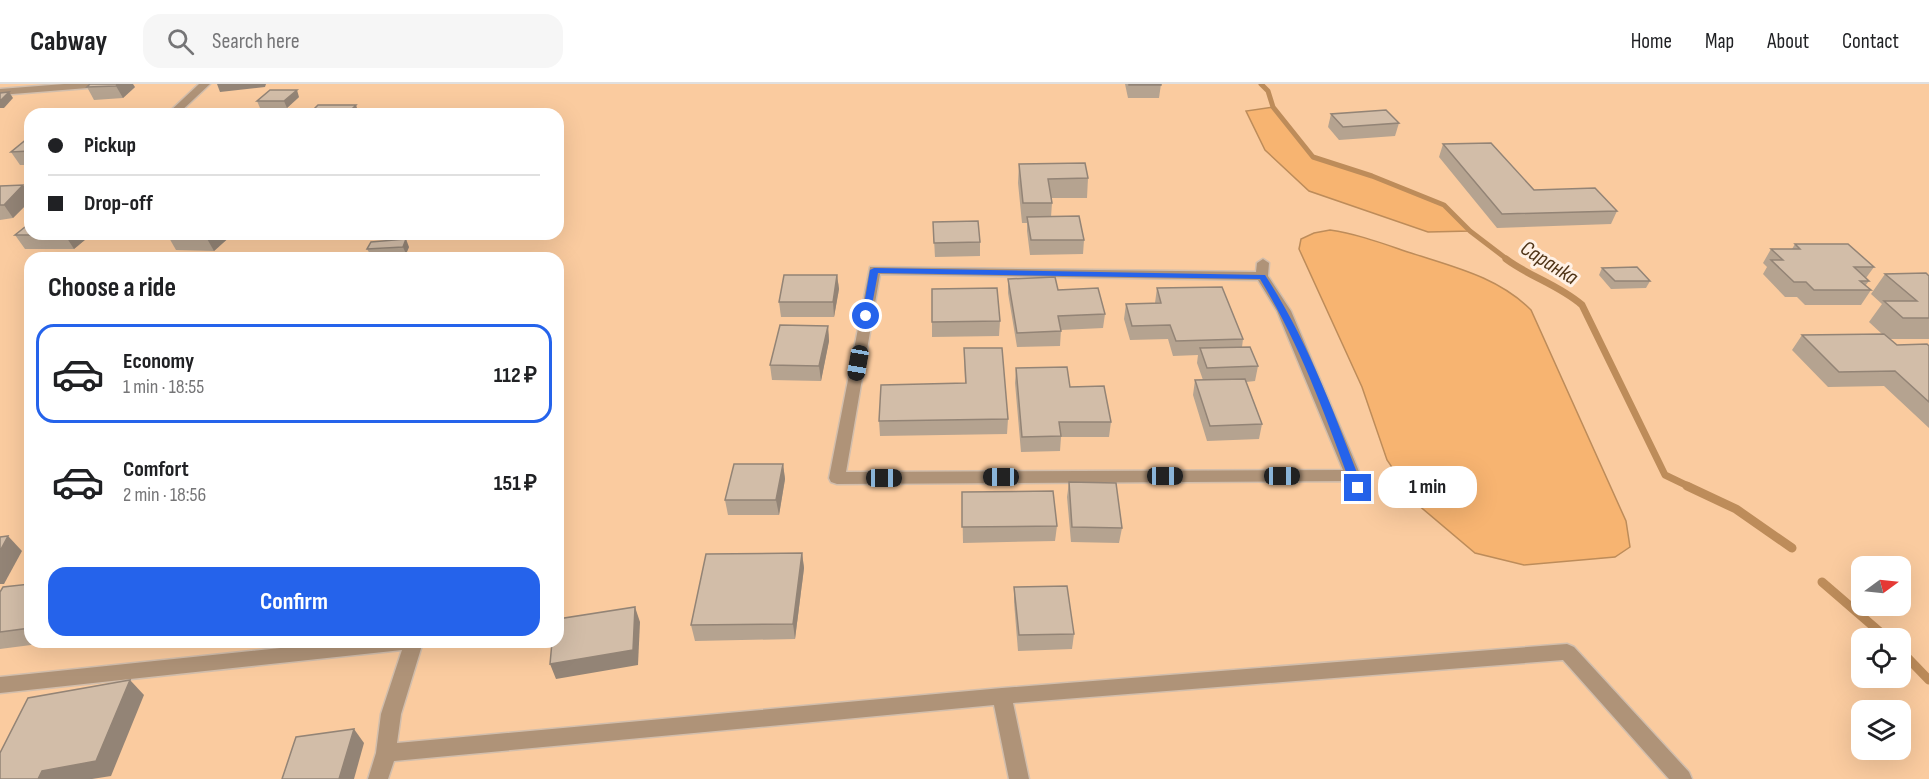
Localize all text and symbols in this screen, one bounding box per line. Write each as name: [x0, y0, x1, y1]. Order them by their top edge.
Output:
search box: [143, 14, 563, 68]
text: Cabway: [30, 25, 107, 58]
icon: search: [164, 25, 197, 58]
text: Search here: [212, 28, 300, 55]
text: Home: [1631, 29, 1672, 54]
text: Map: [1705, 29, 1734, 54]
text: About: [1767, 29, 1809, 54]
text: Contact: [1842, 29, 1899, 54]
text: Pickup: [84, 132, 136, 159]
text: Drop-off: [84, 190, 153, 217]
water label: Саранка: [1515, 235, 1583, 291]
text: Choose a ride: [48, 272, 176, 304]
route start: [852, 302, 879, 329]
car: [846, 344, 870, 382]
icon: car: [51, 347, 105, 401]
text: Economy: [123, 348, 194, 375]
text: 112 ₽: [494, 362, 537, 389]
text: 1 min · 18:55: [123, 375, 204, 399]
icon: car: [51, 455, 105, 509]
text: Comfort: [123, 456, 189, 483]
car: [1147, 467, 1183, 485]
car: [1264, 467, 1300, 485]
callout: 1 min: [1379, 467, 1478, 509]
car: [983, 468, 1019, 486]
car: [866, 469, 902, 487]
text: 151 ₽: [494, 470, 537, 497]
route end: [1344, 474, 1371, 501]
text: 1 min: [1409, 475, 1446, 499]
text: 2 min · 18:56: [123, 483, 206, 507]
north arrow: [1851, 556, 1911, 616]
map controls: [1851, 556, 1911, 760]
button: Confirm: [48, 567, 540, 636]
button: locate: [1851, 628, 1911, 688]
button: layers: [1851, 700, 1911, 760]

